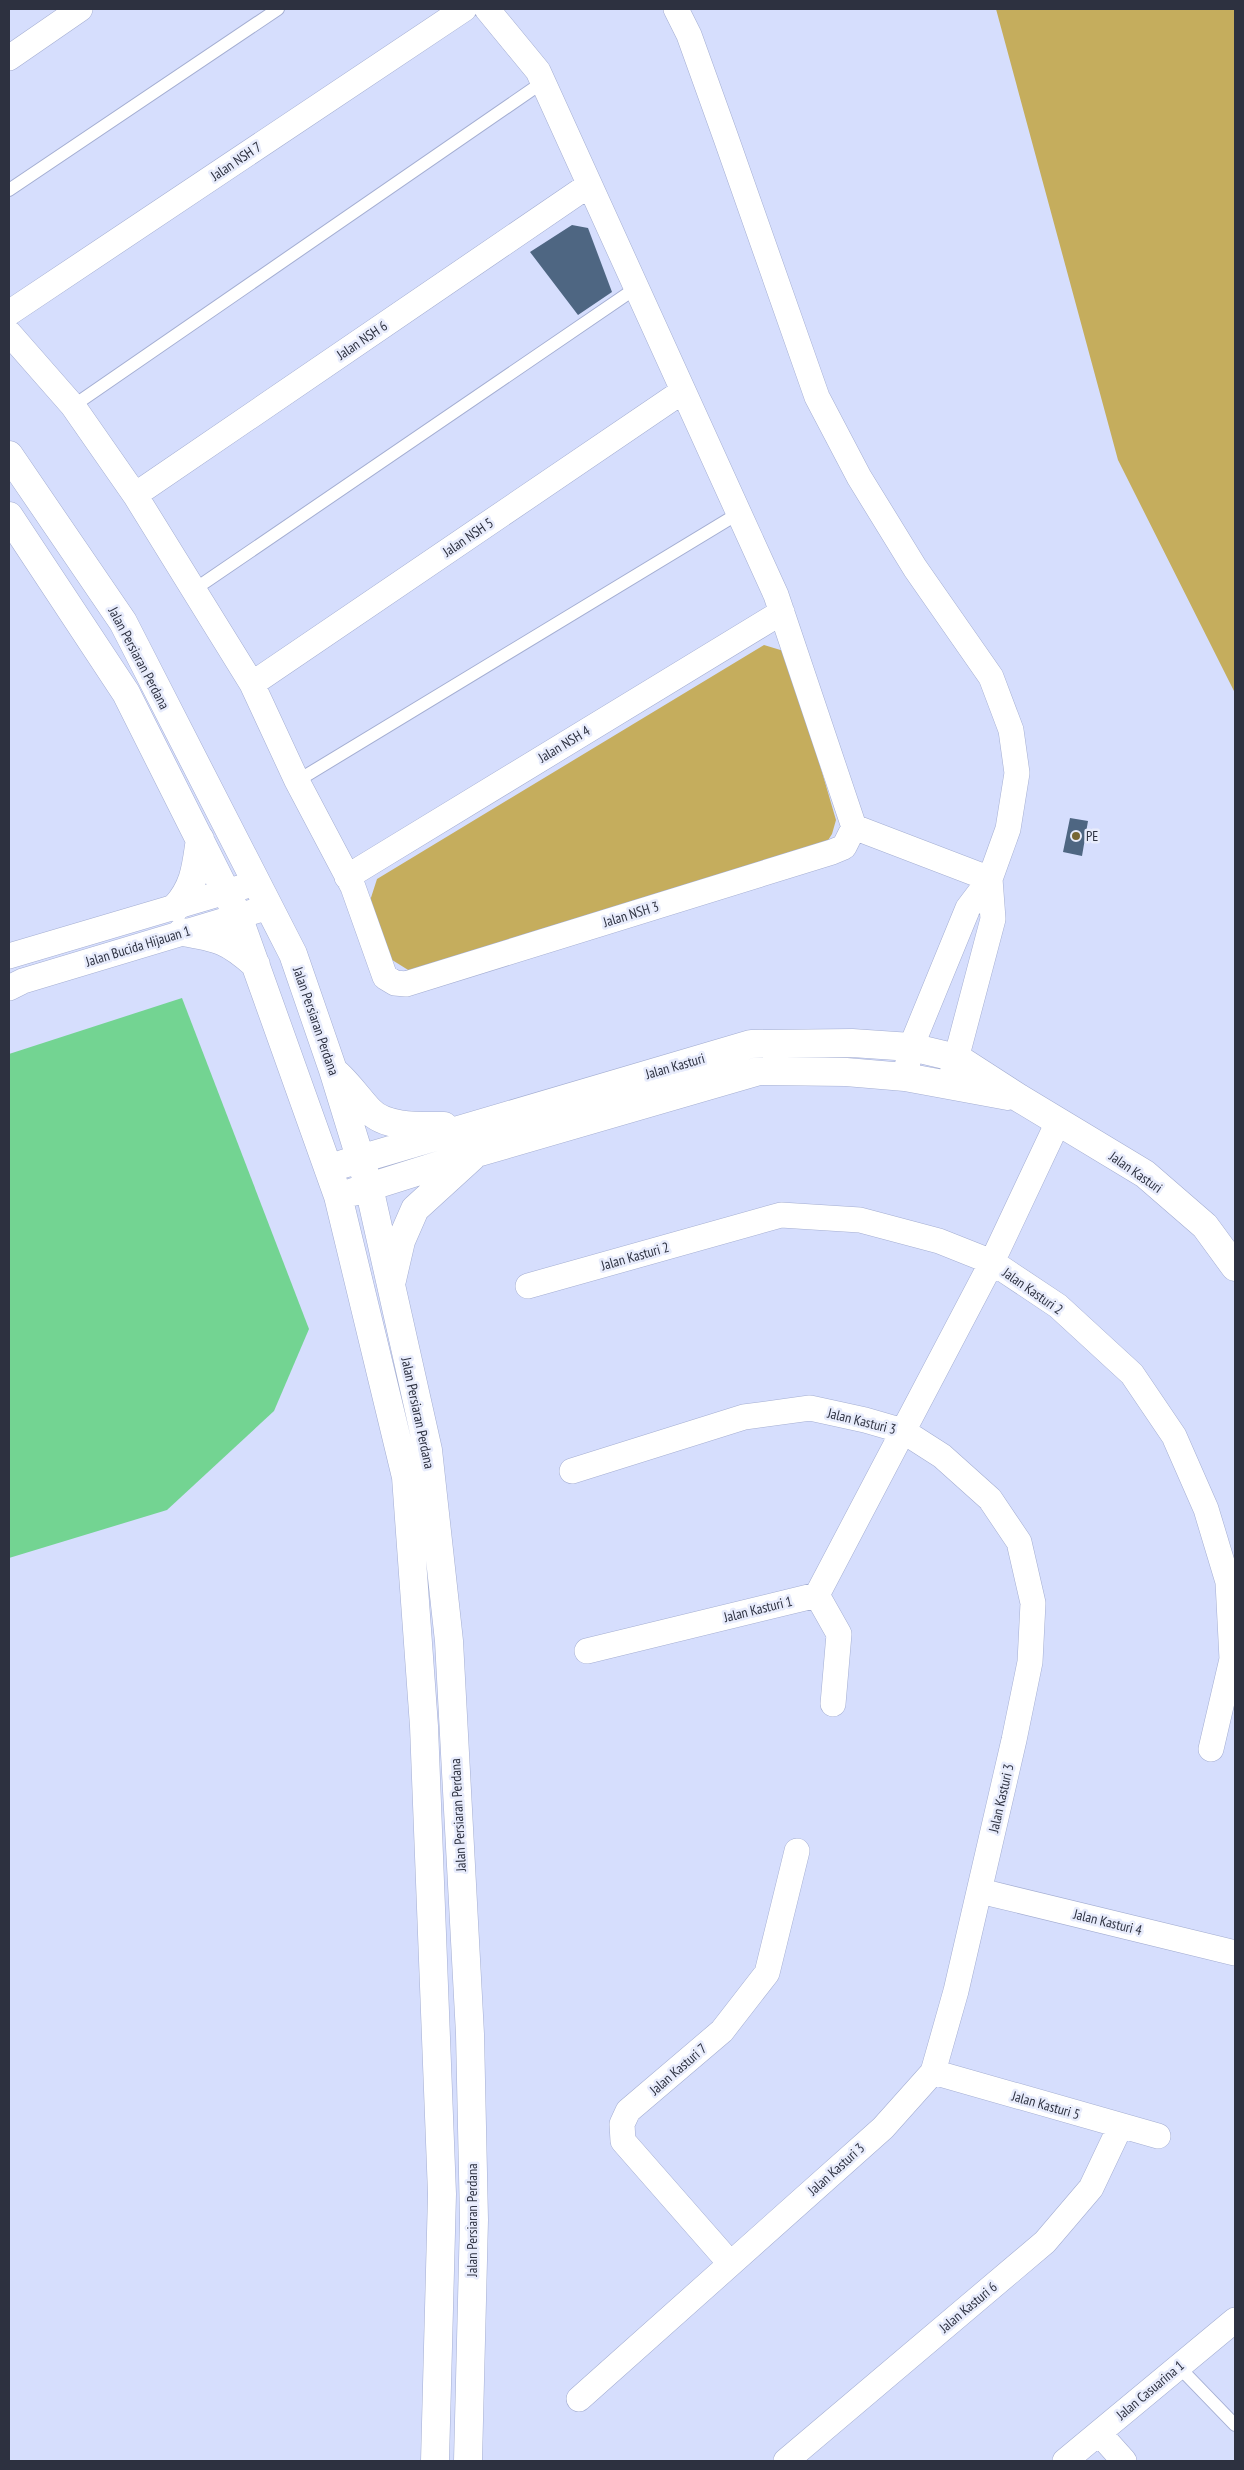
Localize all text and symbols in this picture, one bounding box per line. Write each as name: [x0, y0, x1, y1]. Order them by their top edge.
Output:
street label: Jalan NSH 7: [206, 138, 265, 185]
street label: Jalan NSH 6: [332, 317, 391, 364]
street label: Jalan NSH 5: [438, 514, 497, 561]
street label: Jalan Persiaran Perdana: [104, 603, 174, 712]
street label: Jalan NSH 4: [534, 721, 594, 767]
place label: PE: [1086, 827, 1098, 845]
marker: PE: [1070, 830, 1082, 842]
street label: Jalan NSH 3: [600, 897, 661, 931]
street label: Jalan Bucida Hijauan 1: [83, 922, 193, 971]
street label: Jalan Persiaran Perdana: [289, 964, 343, 1078]
street label: Jalan Kasturi: [642, 1049, 707, 1083]
street label: Jalan Kasturi: [1105, 1147, 1166, 1197]
street label: Jalan Kasturi 2: [598, 1238, 671, 1275]
street label: Jalan Kasturi 2: [998, 1263, 1067, 1318]
street label: Jalan Persiaran Perdana: [397, 1355, 439, 1470]
street label: Jalan Kasturi 3: [825, 1404, 898, 1438]
street label: Jalan Kasturi 1: [721, 1592, 794, 1626]
street label: Jalan Persiaran Perdana: [446, 1758, 470, 1873]
street label: Jalan Kasturi 3: [984, 1762, 1018, 1835]
street label: Jalan Kasturi 4: [1071, 1905, 1145, 1939]
street label: Jalan Kasturi 7: [645, 2039, 710, 2099]
street label: Jalan Kasturi 5: [1009, 2086, 1082, 2123]
street label: Jalan Kasturi 3: [803, 2139, 868, 2200]
street label: Jalan Persiaran Perdana: [463, 2163, 481, 2278]
street label: Jalan Kasturi 6: [935, 2278, 1001, 2337]
street label: Jalan Casuarina 1: [1112, 2356, 1188, 2424]

